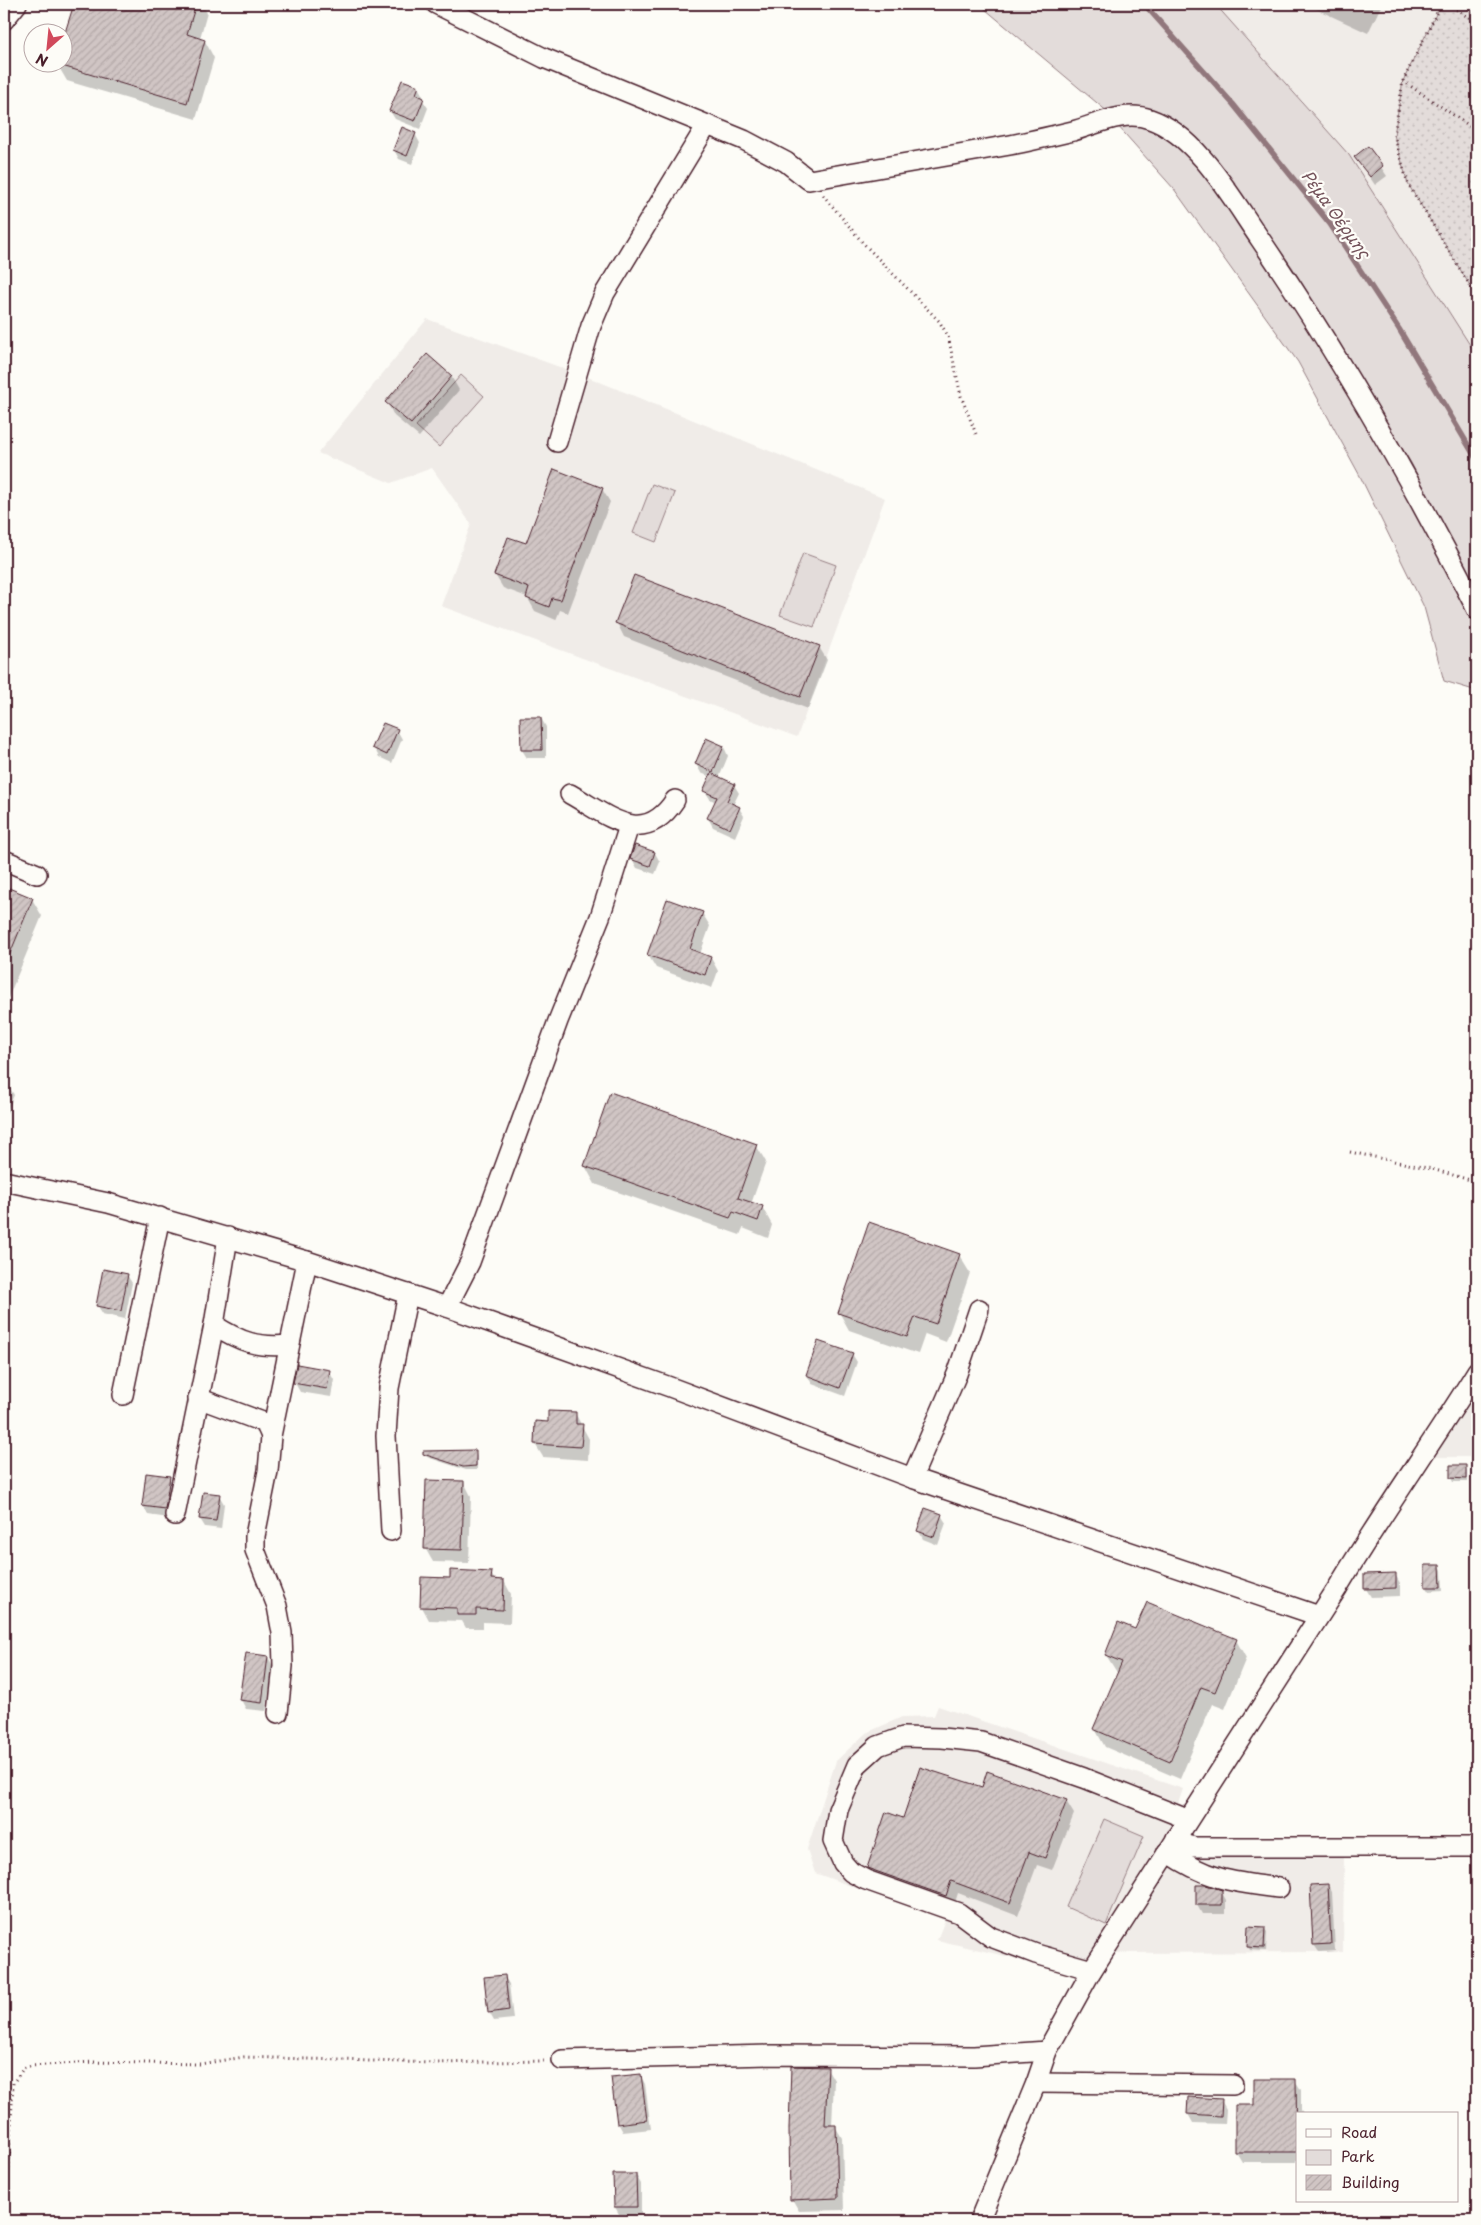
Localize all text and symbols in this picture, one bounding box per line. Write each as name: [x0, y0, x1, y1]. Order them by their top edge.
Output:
north arrow: [22, 22, 72, 72]
text: N: [32, 48, 52, 72]
water label: Ρέμα Θέρμης: [1297, 164, 1378, 264]
legend: [1296, 2112, 1458, 2202]
text: Road: [1341, 2120, 1377, 2143]
text: Park: [1341, 2144, 1375, 2167]
text: Building: [1341, 2170, 1400, 2193]

